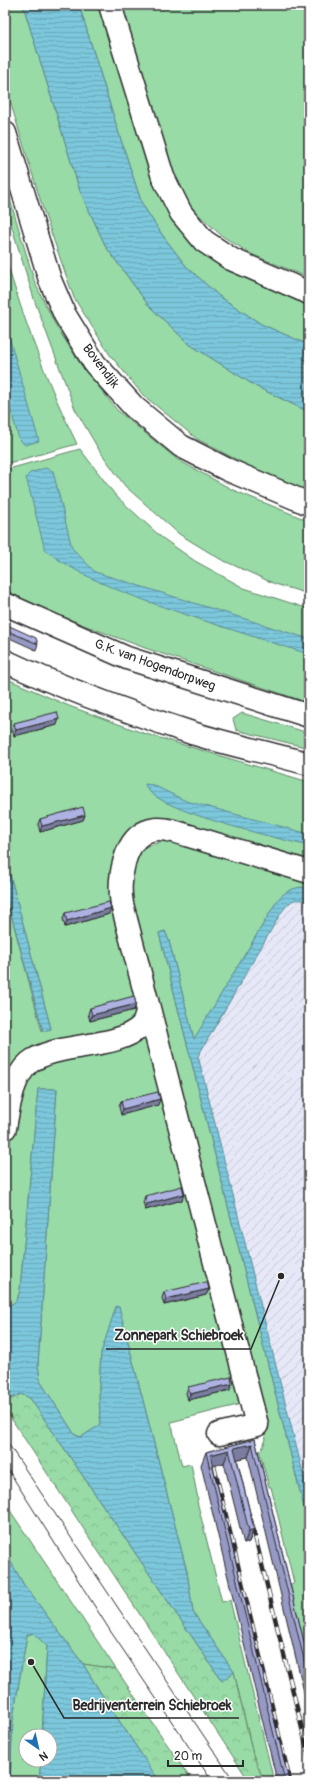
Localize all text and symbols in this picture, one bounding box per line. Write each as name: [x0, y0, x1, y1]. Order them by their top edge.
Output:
street label: Bovendijk: [79, 341, 123, 392]
street label: G.K. van Hogendorpweg: [92, 636, 218, 694]
callout: Zonnepark Schiebroek: [106, 1323, 251, 1349]
text: Zonnepark Schiebroek: [114, 1327, 244, 1344]
callout: Bedrijventerrein Schiebroek: [64, 1692, 239, 1718]
text: Bedrijventerrein Schiebroek: [72, 1697, 232, 1714]
north arrow: [18, 1728, 58, 1768]
scale bar: [168, 1742, 243, 1768]
text: N: [36, 1748, 50, 1764]
text: 20 m: [174, 1749, 203, 1764]

